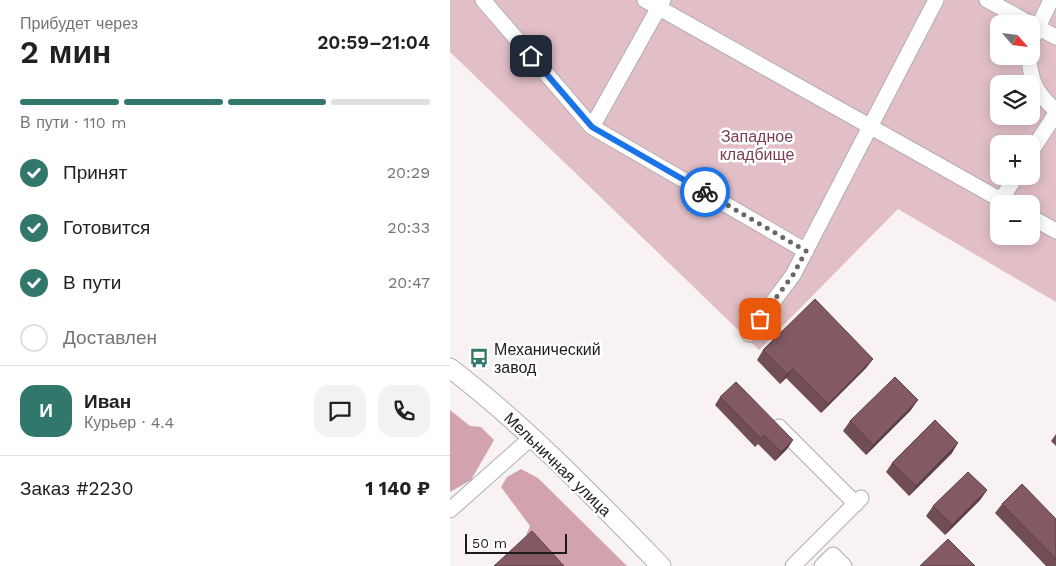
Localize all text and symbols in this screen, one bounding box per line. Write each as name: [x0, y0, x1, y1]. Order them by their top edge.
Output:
text: Прибудет через: [20, 14, 138, 33]
north arrow: [990, 15, 1040, 65]
map controls: [990, 15, 1040, 245]
text: 20:59–21:04: [317, 31, 430, 54]
text: 2 мин: [20, 33, 111, 71]
pin: [510, 35, 552, 77]
icon: home: [517, 42, 545, 70]
button: layers: [990, 75, 1040, 125]
text: В пути · 110 m: [20, 113, 126, 132]
park label: Западное кладбище: [720, 127, 794, 164]
button: +: [990, 135, 1040, 185]
icon: check: [20, 159, 48, 187]
text: Принят: [63, 161, 127, 184]
text: 20:29: [387, 163, 430, 182]
courier: [680, 167, 730, 217]
icon: bike: [691, 178, 719, 206]
button: −: [990, 195, 1040, 245]
icon: check: [20, 214, 48, 242]
text: Готовится: [63, 216, 150, 239]
text: 20:33: [387, 218, 430, 237]
icon: check: [20, 269, 48, 297]
text: В пути: [63, 271, 121, 294]
text: 20:47: [388, 273, 430, 292]
pin: [739, 298, 781, 340]
icon: bag: [746, 305, 774, 333]
text: Доставлен: [63, 326, 157, 349]
place label: Механический завод: [494, 340, 601, 377]
bus stop icon: Механический завод: [468, 347, 490, 369]
button: chat: [314, 385, 366, 437]
button: phone: [378, 385, 430, 437]
text: Иван: [84, 390, 131, 413]
text: И: [39, 399, 53, 422]
street label: Мельничная улица: [500, 408, 615, 520]
text: Курьер · 4.4: [84, 413, 174, 432]
text: Заказ #2230: [20, 477, 134, 500]
text: 1 140 ₽: [365, 477, 430, 500]
scale bar: [465, 531, 568, 554]
text: 50 m: [472, 535, 507, 551]

